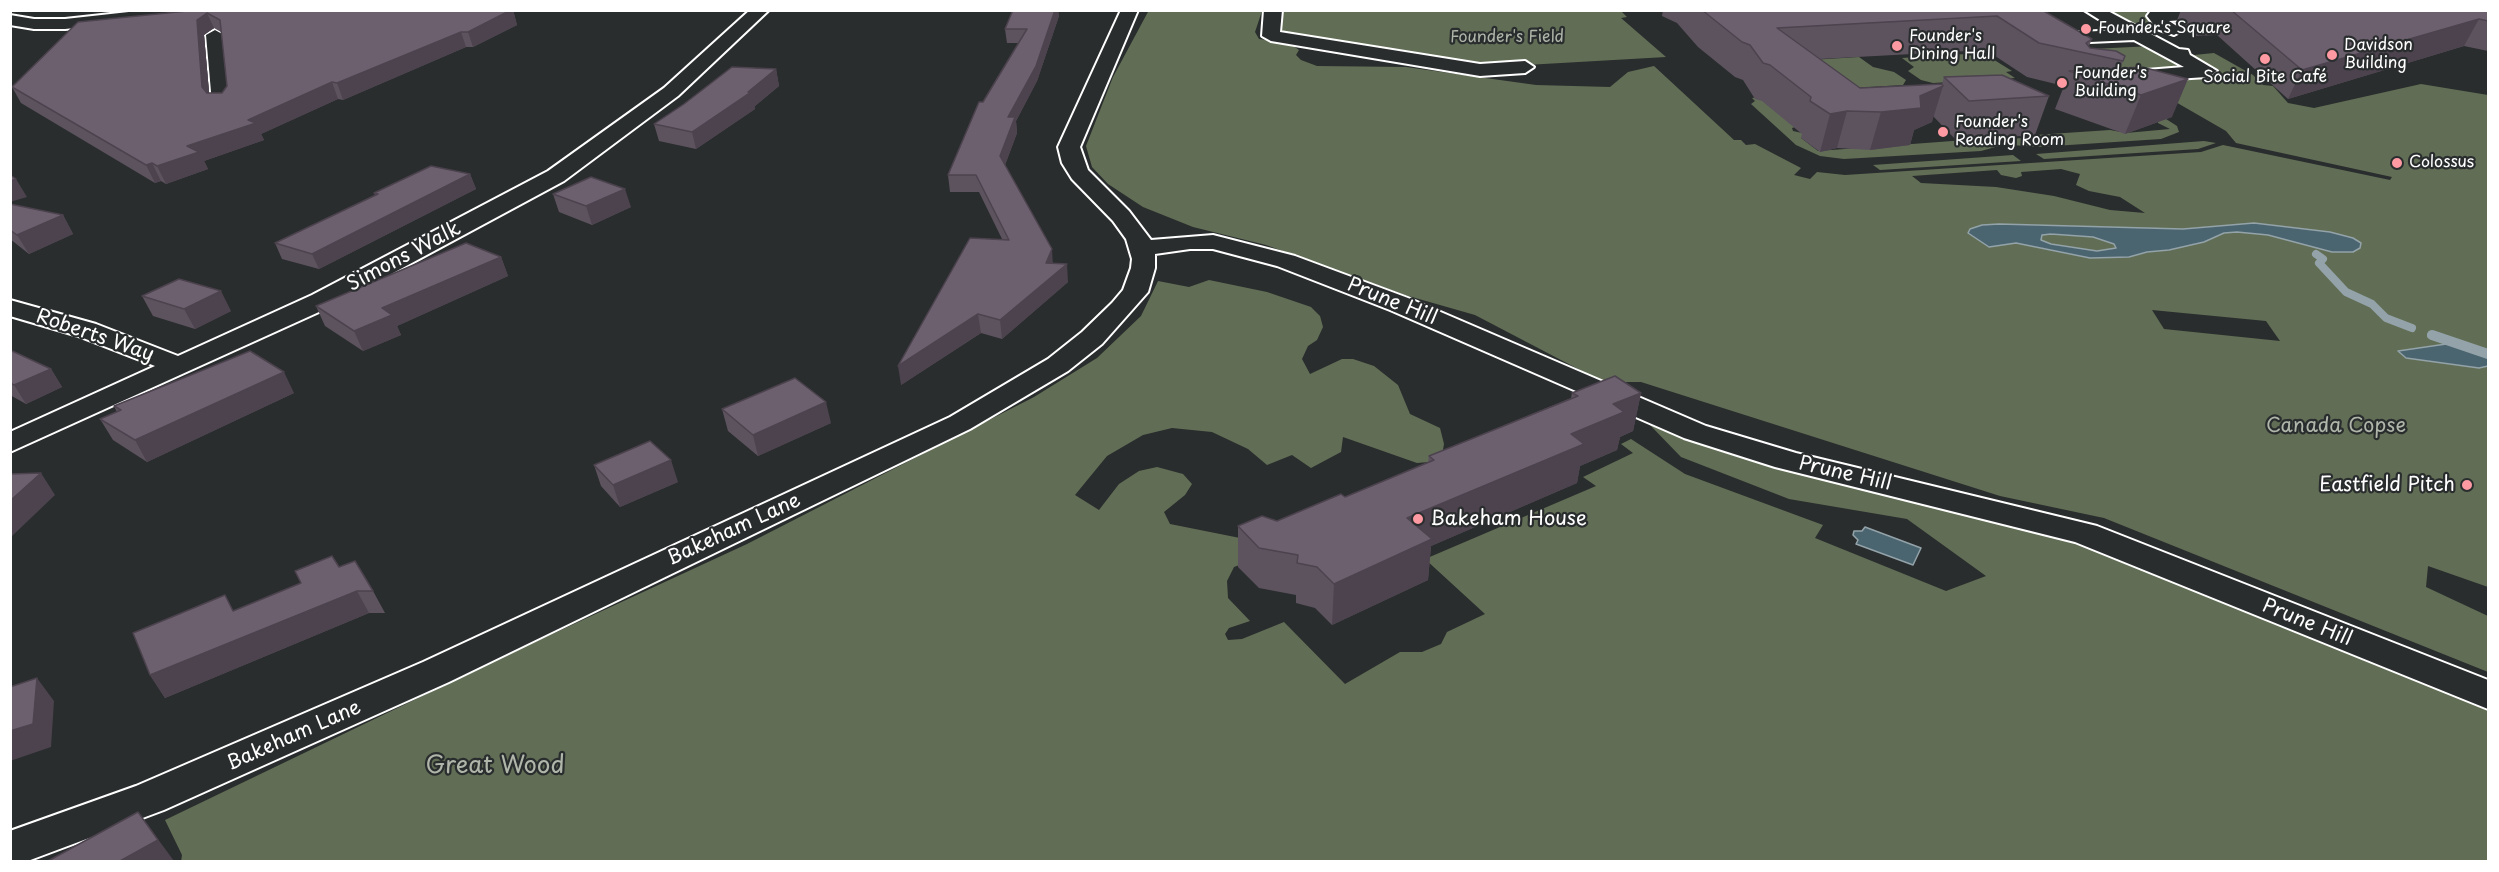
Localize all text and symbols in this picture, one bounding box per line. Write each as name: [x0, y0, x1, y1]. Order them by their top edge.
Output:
place label: Founder's Square: [2098, 19, 2231, 39]
marker: Founder's Square: [2079, 22, 2093, 36]
place label: Founder's Dining Hall: [1909, 27, 1995, 65]
park label: Founder's Field: [1450, 28, 1564, 48]
place label: Davidson Building: [2344, 36, 2413, 74]
marker: Founder's Dining Hall: [1890, 39, 1904, 53]
marker: Davidson Building: [2325, 48, 2339, 62]
marker: Social Bite Café: [2258, 52, 2272, 66]
place label: Founder's Building: [2074, 64, 2147, 102]
place label: Social Bite Café: [2203, 68, 2327, 88]
marker: Founder's Building: [2055, 76, 2069, 90]
place label: Founder's Reading Room: [1955, 113, 2064, 151]
marker: Founder's Reading Room: [1936, 125, 1950, 139]
place label: Colossus: [2409, 153, 2474, 173]
marker: Colossus: [2390, 156, 2404, 170]
street label: Simons Walk: [343, 217, 465, 297]
street label: Prune Hill: [1344, 273, 1440, 331]
street label: Roberts Way: [33, 305, 157, 367]
park label: Canada Copse: [2266, 414, 2406, 438]
street label: Prune Hill: [1796, 452, 1894, 496]
place label: Eastfield Pitch: [2319, 473, 2455, 497]
marker: Eastfield Pitch: [2460, 478, 2474, 492]
street label: Bakeham Lane: [663, 489, 805, 571]
place label: Bakeham House: [1430, 507, 1587, 531]
marker: Bakeham House: [1411, 512, 1425, 526]
street label: Prune Hill: [2259, 594, 2355, 652]
street label: Bakeham Lane: [223, 696, 365, 776]
park label: Great Wood: [425, 752, 565, 780]

